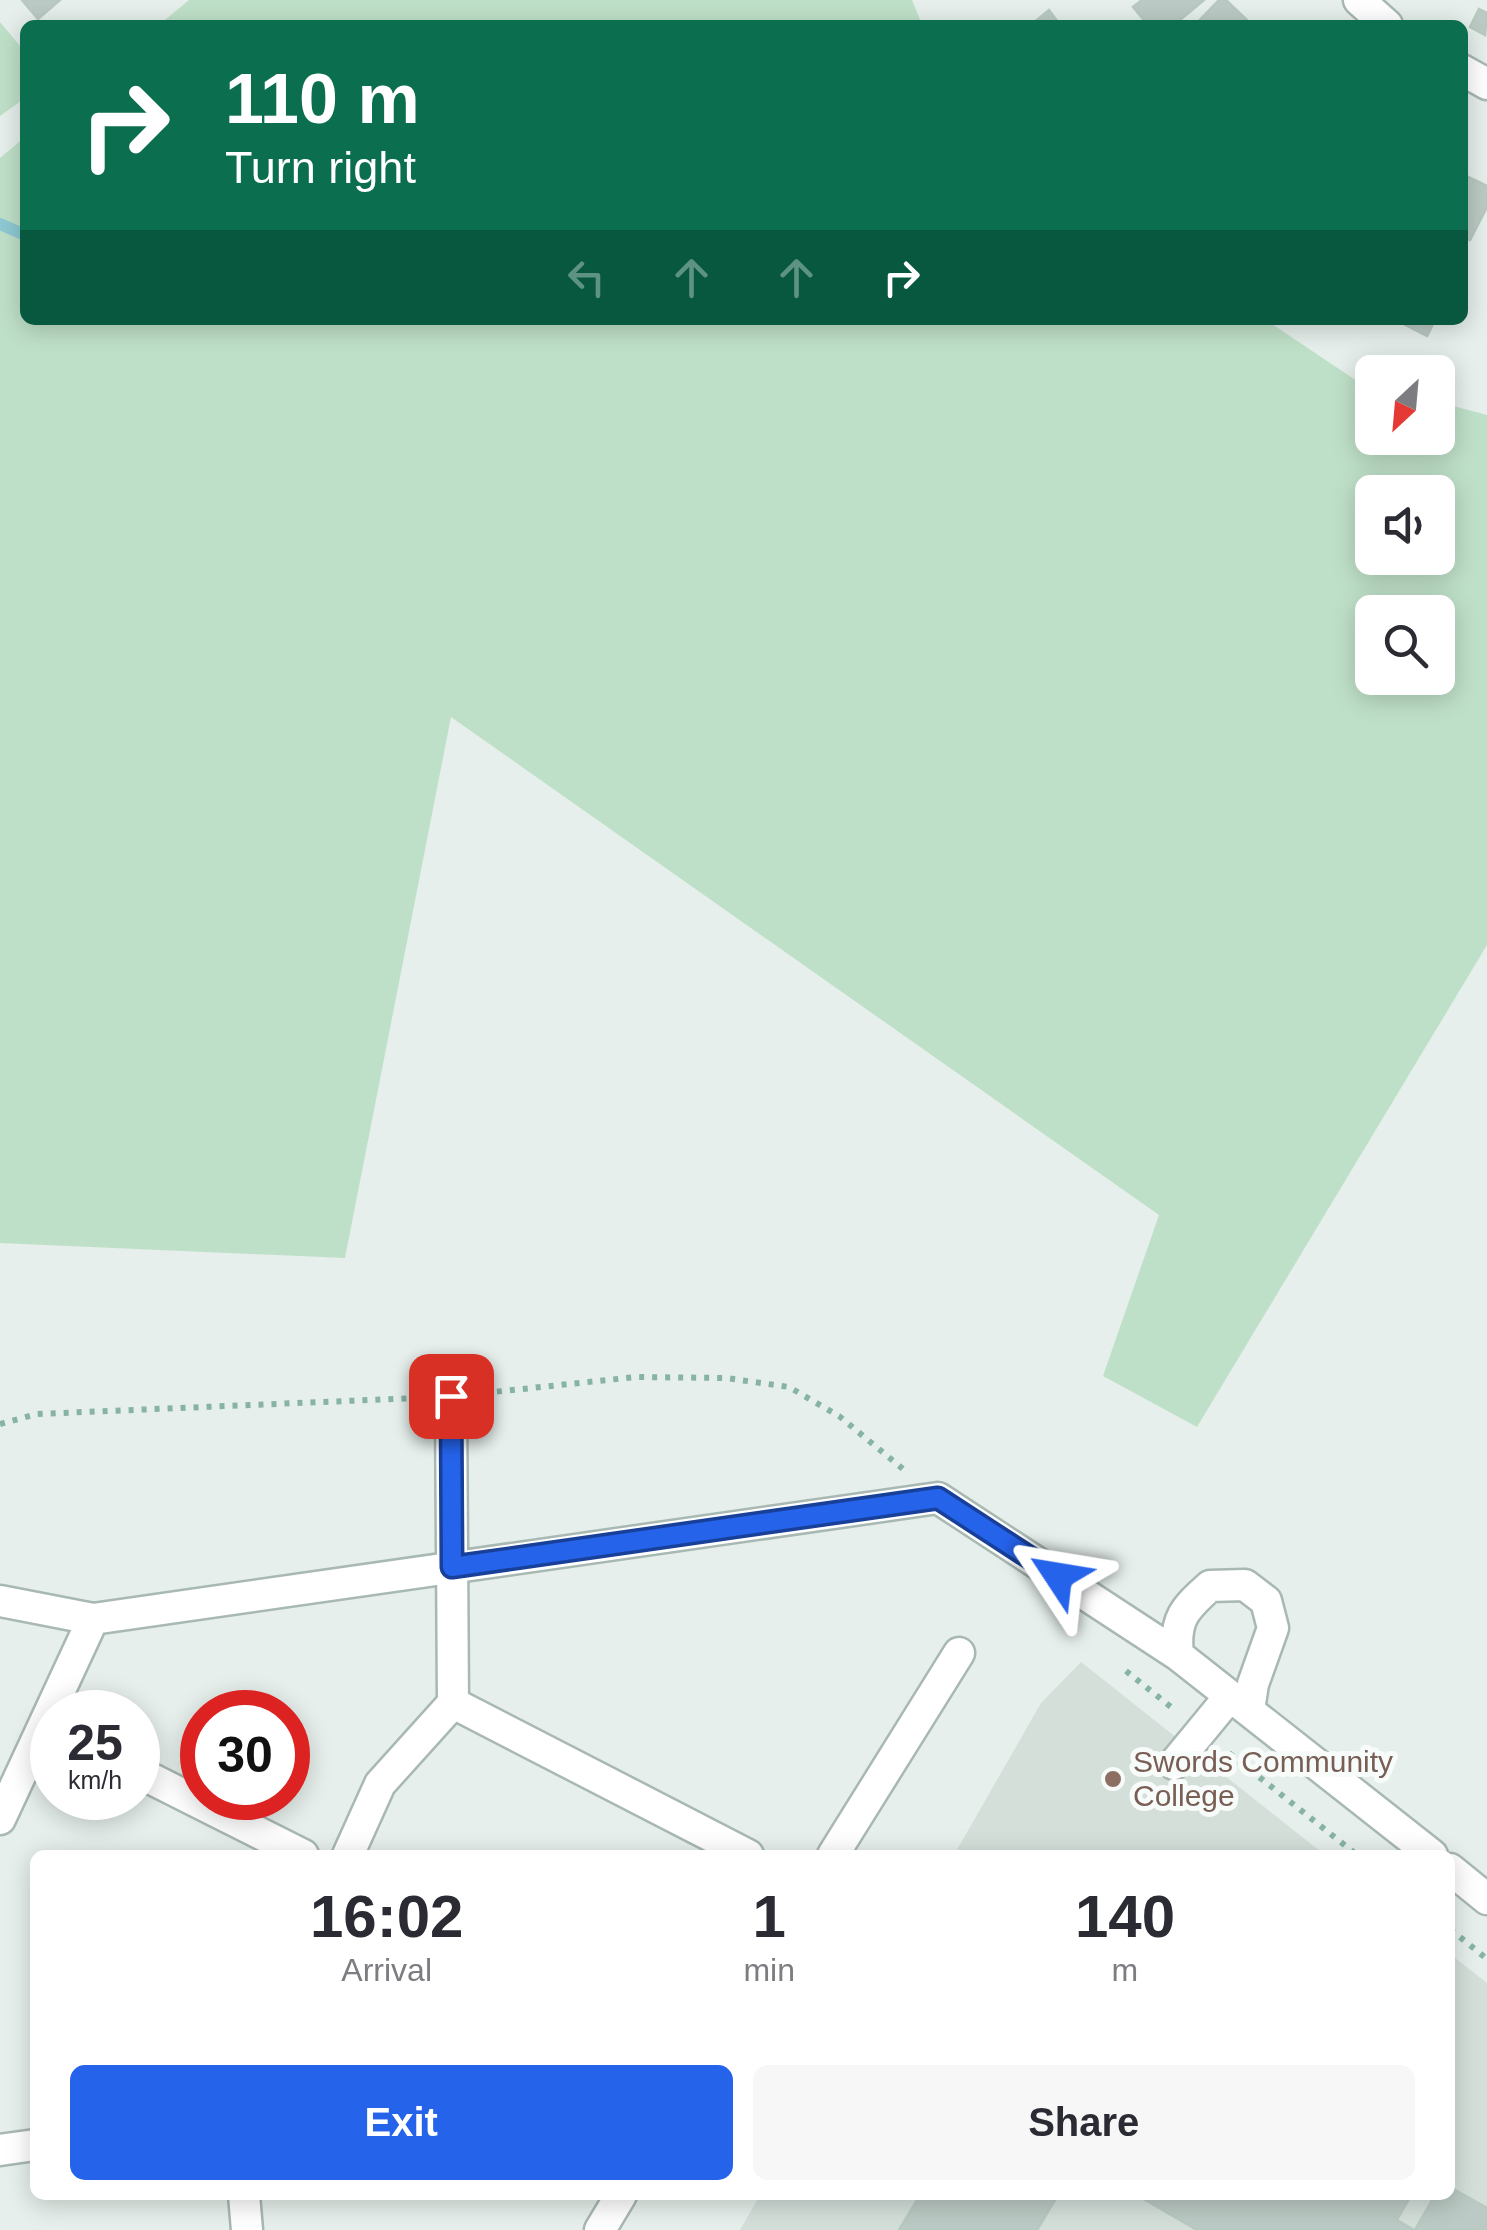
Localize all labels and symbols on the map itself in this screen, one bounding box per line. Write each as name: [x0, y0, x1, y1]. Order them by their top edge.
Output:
north arrow: [1355, 355, 1455, 455]
pin: [409, 1354, 494, 1439]
position arrow: [1006, 1524, 1110, 1628]
speed limit sign: 30: [180, 1690, 310, 1820]
place label: Swords Community College: [1133, 1745, 1393, 1812]
marker: Swords Community College: [1102, 1768, 1124, 1790]

